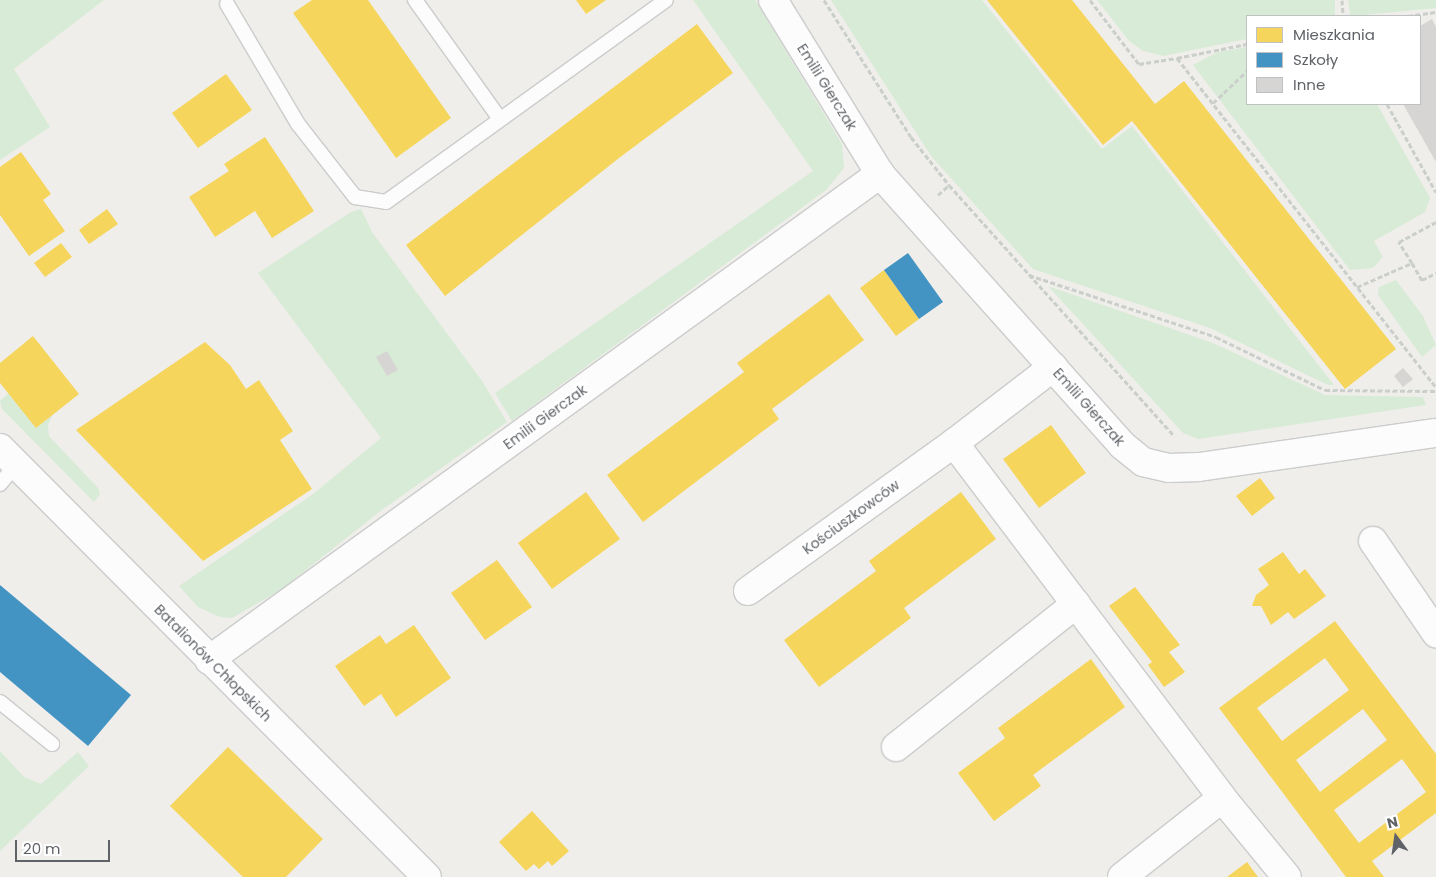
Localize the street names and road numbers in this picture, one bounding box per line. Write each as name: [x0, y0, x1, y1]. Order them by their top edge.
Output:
street label: Emilii Gierczak: [794, 41, 860, 133]
street label: Emilii Gierczak: [1050, 365, 1128, 449]
street label: Emilii Gierczak: [500, 381, 590, 453]
street label: Kościuszkowców: [799, 476, 903, 558]
street label: Batalionów Chłopskich: [151, 601, 275, 725]

